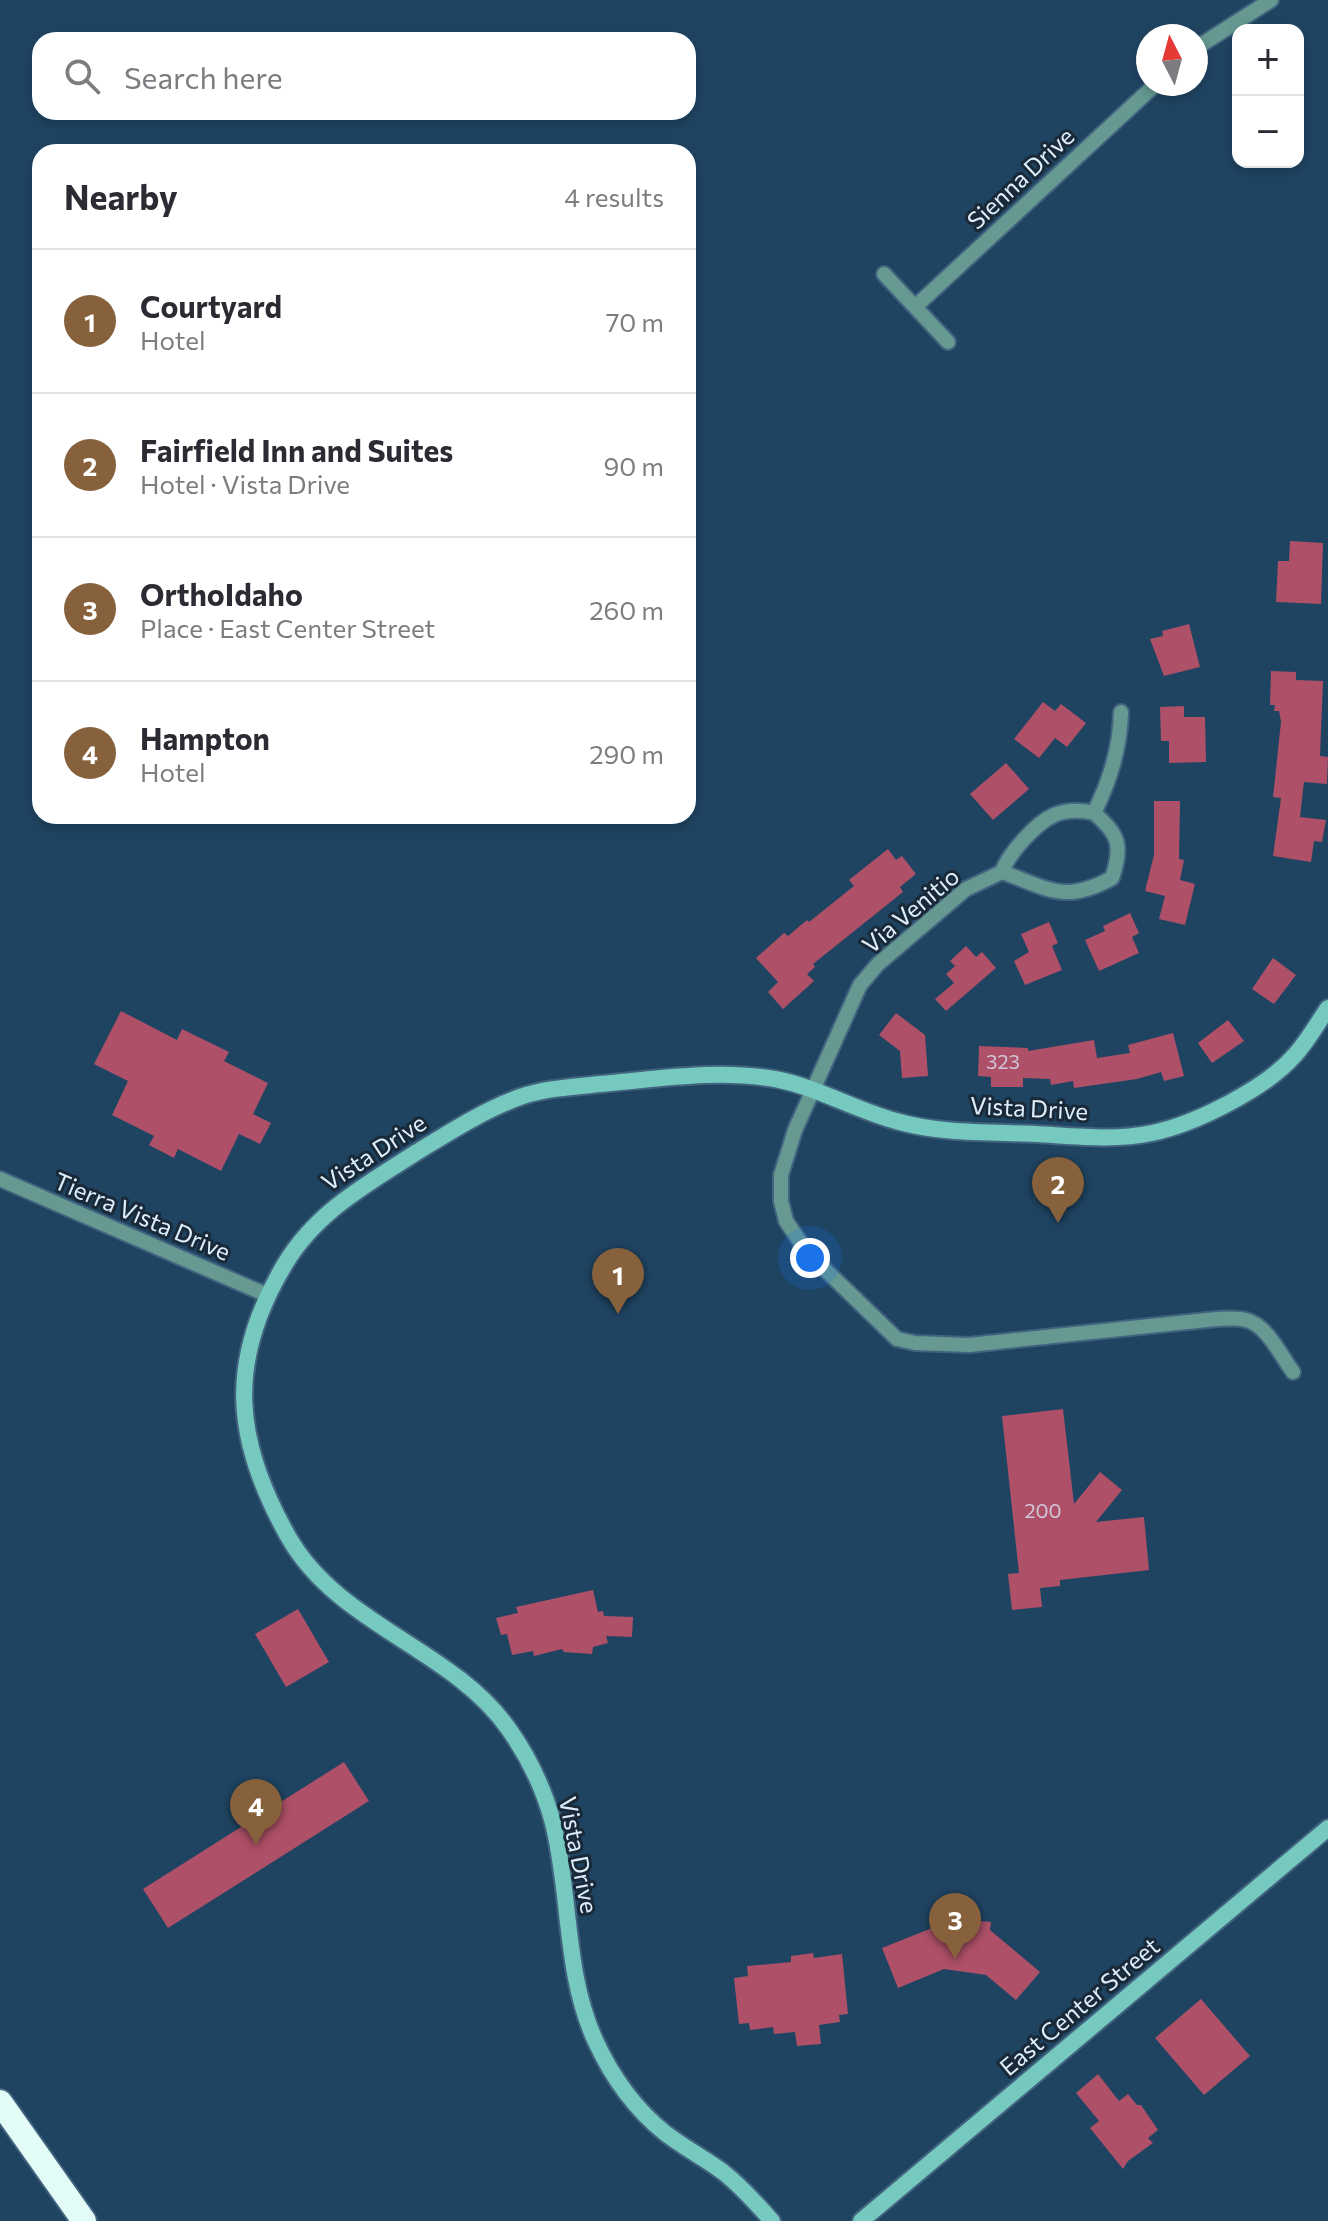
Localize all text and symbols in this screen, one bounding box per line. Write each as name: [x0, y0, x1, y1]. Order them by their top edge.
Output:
north arrow: [1136, 24, 1208, 96]
map controls: [1232, 24, 1304, 168]
button: +: [1232, 24, 1304, 96]
search box: [32, 32, 696, 120]
icon: search: [60, 54, 104, 98]
text: Search here: [124, 58, 283, 95]
button: −: [1232, 96, 1304, 168]
street label: Sienna Drive: [961, 121, 1079, 235]
text: Nearby: [64, 175, 178, 217]
text: 4 results: [564, 181, 664, 212]
text: Courtyard: [140, 287, 282, 324]
text: 1: [84, 306, 96, 337]
text: 70 m: [606, 306, 664, 337]
text: Hotel: [140, 324, 206, 355]
text: Fairfield Inn and Suites: [140, 431, 453, 468]
text: 2: [83, 450, 97, 481]
text: 90 m: [604, 450, 664, 481]
text: Hotel · Vista Drive: [140, 468, 350, 499]
text: OrthoIdaho: [140, 575, 303, 612]
text: 3: [82, 594, 98, 625]
text: 260 m: [589, 594, 664, 625]
text: Place · East Center Street: [140, 612, 435, 643]
text: Hampton: [140, 719, 270, 756]
text: 4: [82, 738, 98, 769]
text: 290 m: [589, 738, 664, 769]
text: Hotel: [140, 756, 206, 787]
street label: Via Venitio: [856, 861, 964, 959]
house number: 323: [986, 1049, 1020, 1073]
street label: Vista Drive: [969, 1090, 1089, 1125]
street label: Vista Drive: [316, 1107, 431, 1196]
pin: 2: [1032, 1157, 1084, 1223]
street label: Tierra Vista Drive: [50, 1165, 235, 1266]
your location: [790, 1238, 830, 1278]
pin: 1: [592, 1248, 644, 1314]
house number: 200: [1024, 1498, 1062, 1522]
pin: 4: [230, 1779, 282, 1845]
street label: Vista Drive: [554, 1794, 605, 1916]
pin: 3: [929, 1893, 981, 1959]
street label: East Center Street: [993, 1931, 1165, 2081]

